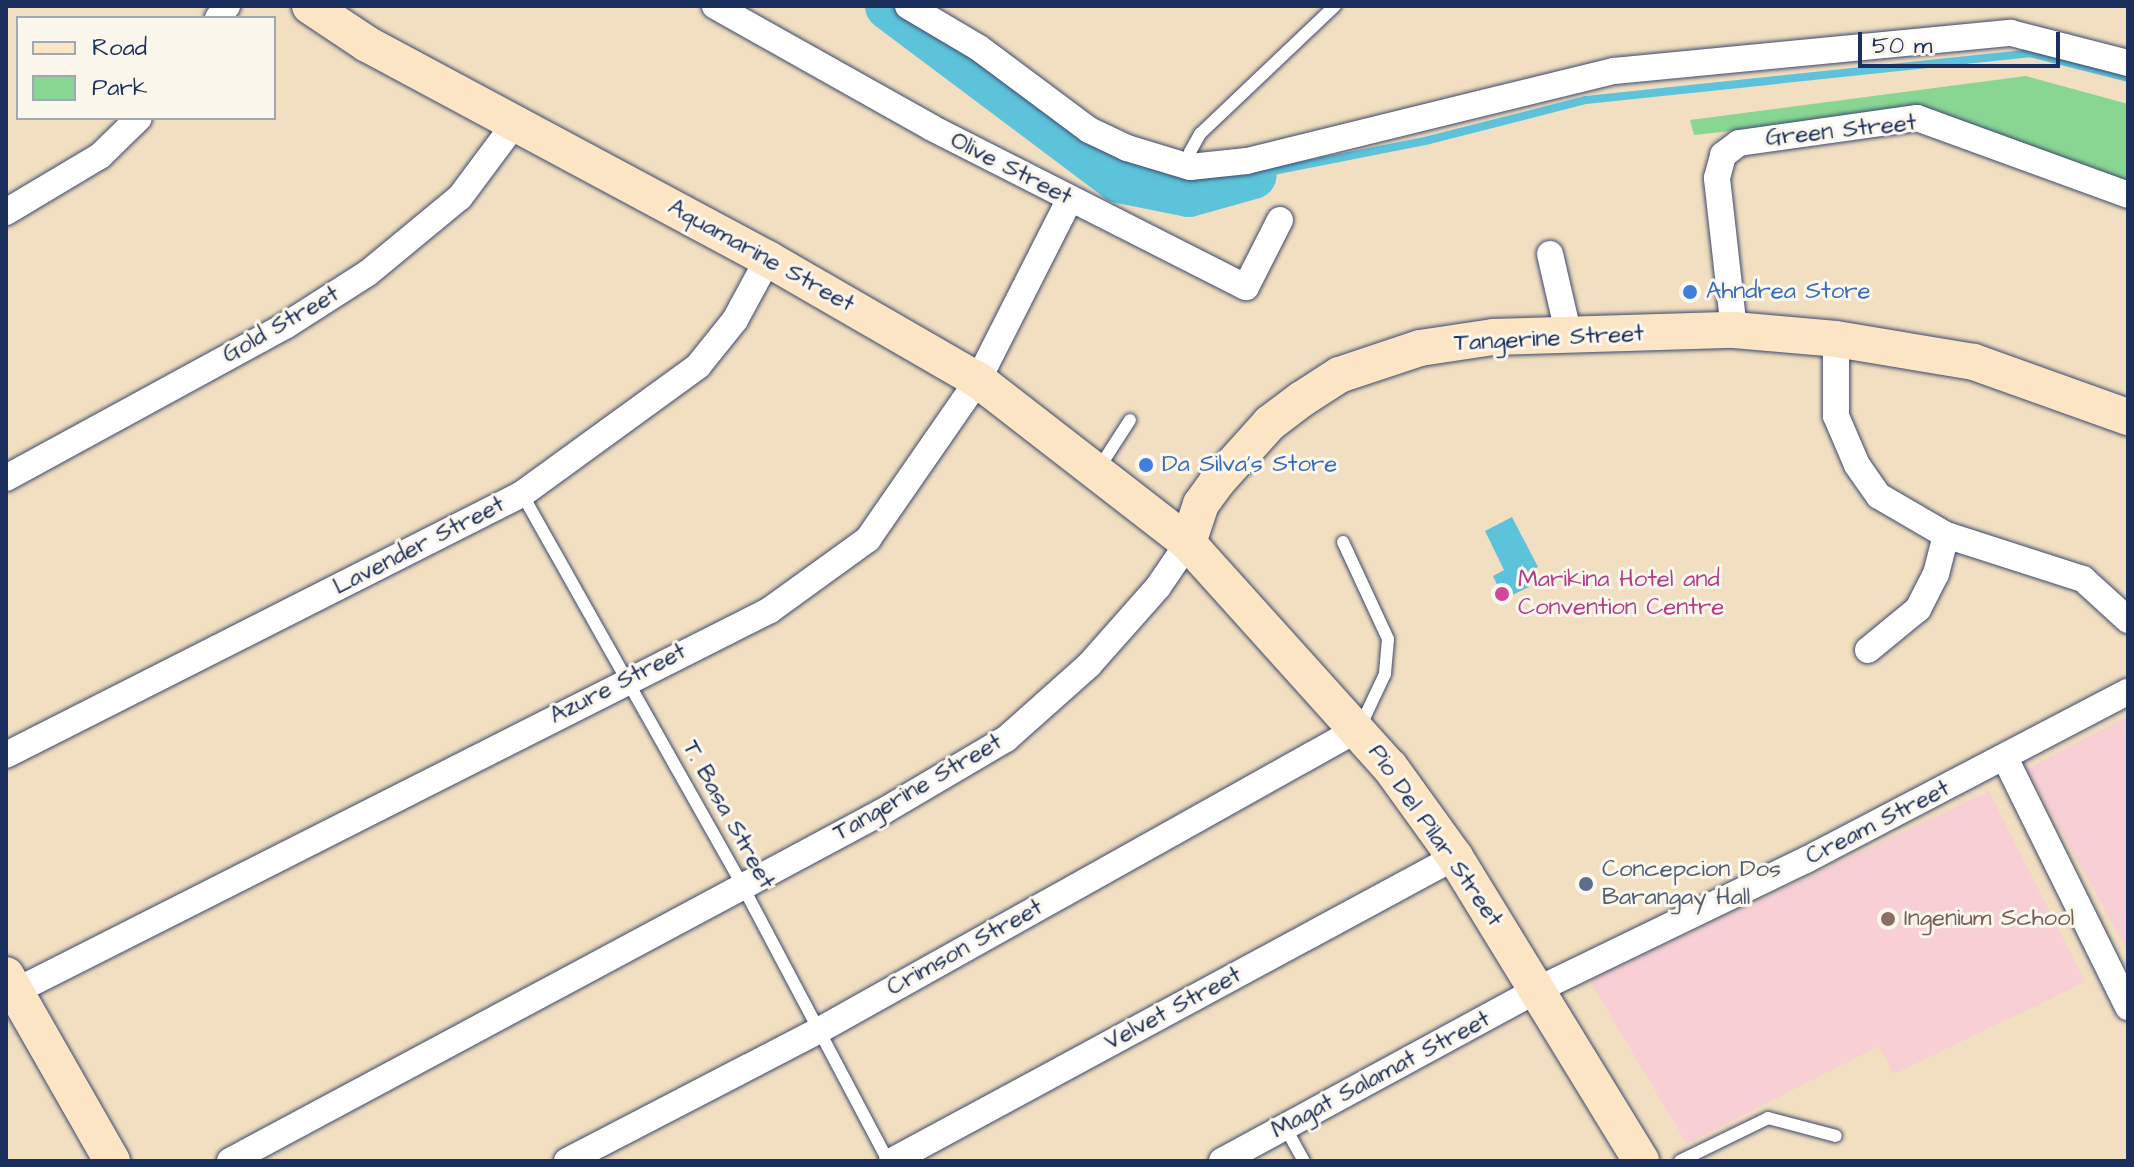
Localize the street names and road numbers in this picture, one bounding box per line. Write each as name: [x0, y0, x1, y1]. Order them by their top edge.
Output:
street label: Green Street: [1764, 109, 1918, 153]
street label: Olive Street: [945, 126, 1077, 212]
street label: Aquamarine Street: [663, 193, 859, 319]
street label: Gold Street: [218, 280, 344, 370]
street label: Tangerine Street: [1453, 320, 1645, 358]
street label: Lavender Street: [329, 490, 509, 602]
street label: Azure Street: [545, 637, 691, 731]
street label: Tangerine Street: [829, 728, 1007, 848]
street label: T. Basa Street: [675, 736, 781, 894]
street label: Pio Del Pilar Street: [1361, 739, 1509, 933]
street label: Cream Street: [1801, 774, 1955, 872]
street label: Crimson Street: [882, 893, 1048, 1003]
street label: Velvet Street: [1100, 961, 1246, 1057]
street label: Magat Salamat Street: [1267, 1005, 1495, 1145]

